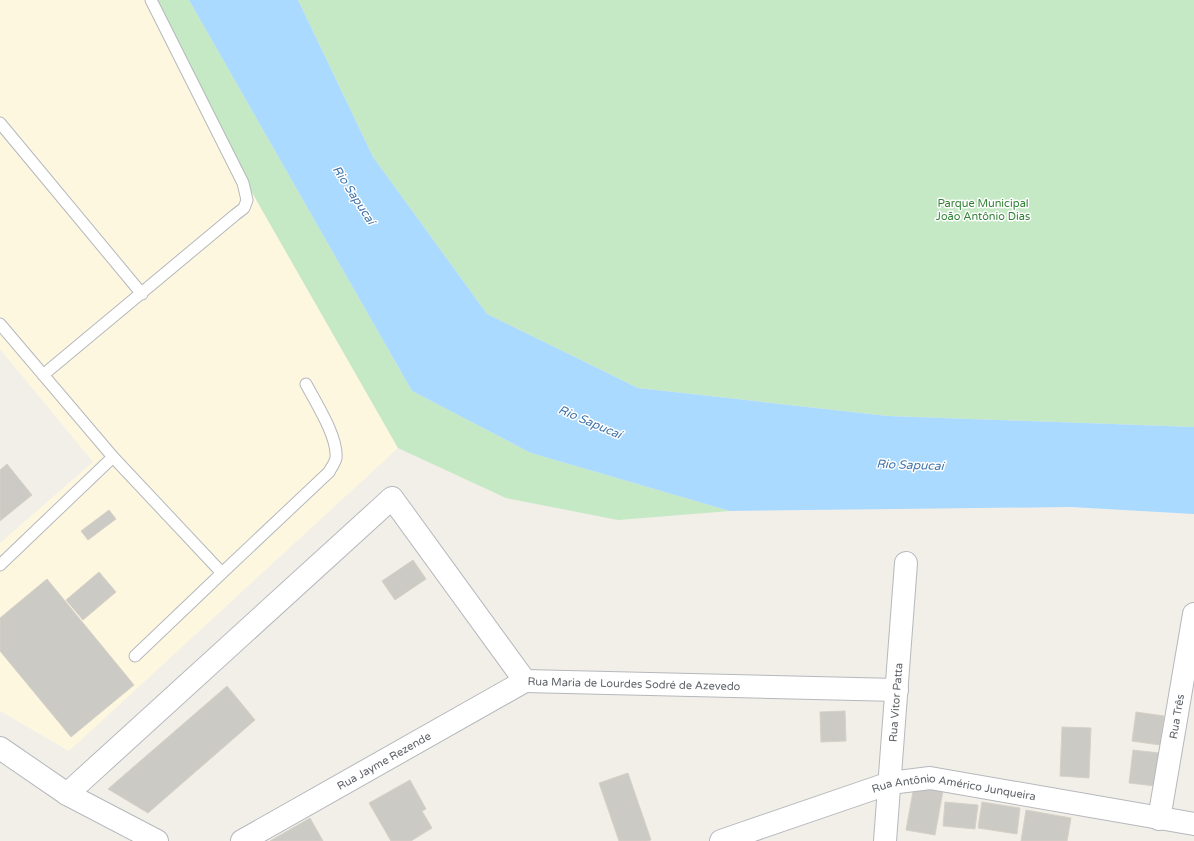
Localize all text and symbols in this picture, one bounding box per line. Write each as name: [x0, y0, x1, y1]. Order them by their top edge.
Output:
water label: Rio Sapucaí: [330, 163, 379, 229]
park label: Parque Municipal João Antônio Dias: [936, 197, 1030, 223]
water label: Rio Sapucaí: [556, 402, 625, 442]
water label: Rio Sapucaí: [876, 457, 946, 473]
street label: Rua Vitor Patta: [886, 662, 905, 743]
street label: Rua Maria de Lourdes Sodré de Azevedo: [527, 675, 741, 693]
street label: Rua Três: [1167, 693, 1187, 740]
street label: Rua Jayme Rezende: [335, 730, 433, 793]
street label: Rua Antônio Américo Junqueira: [870, 772, 1037, 803]

